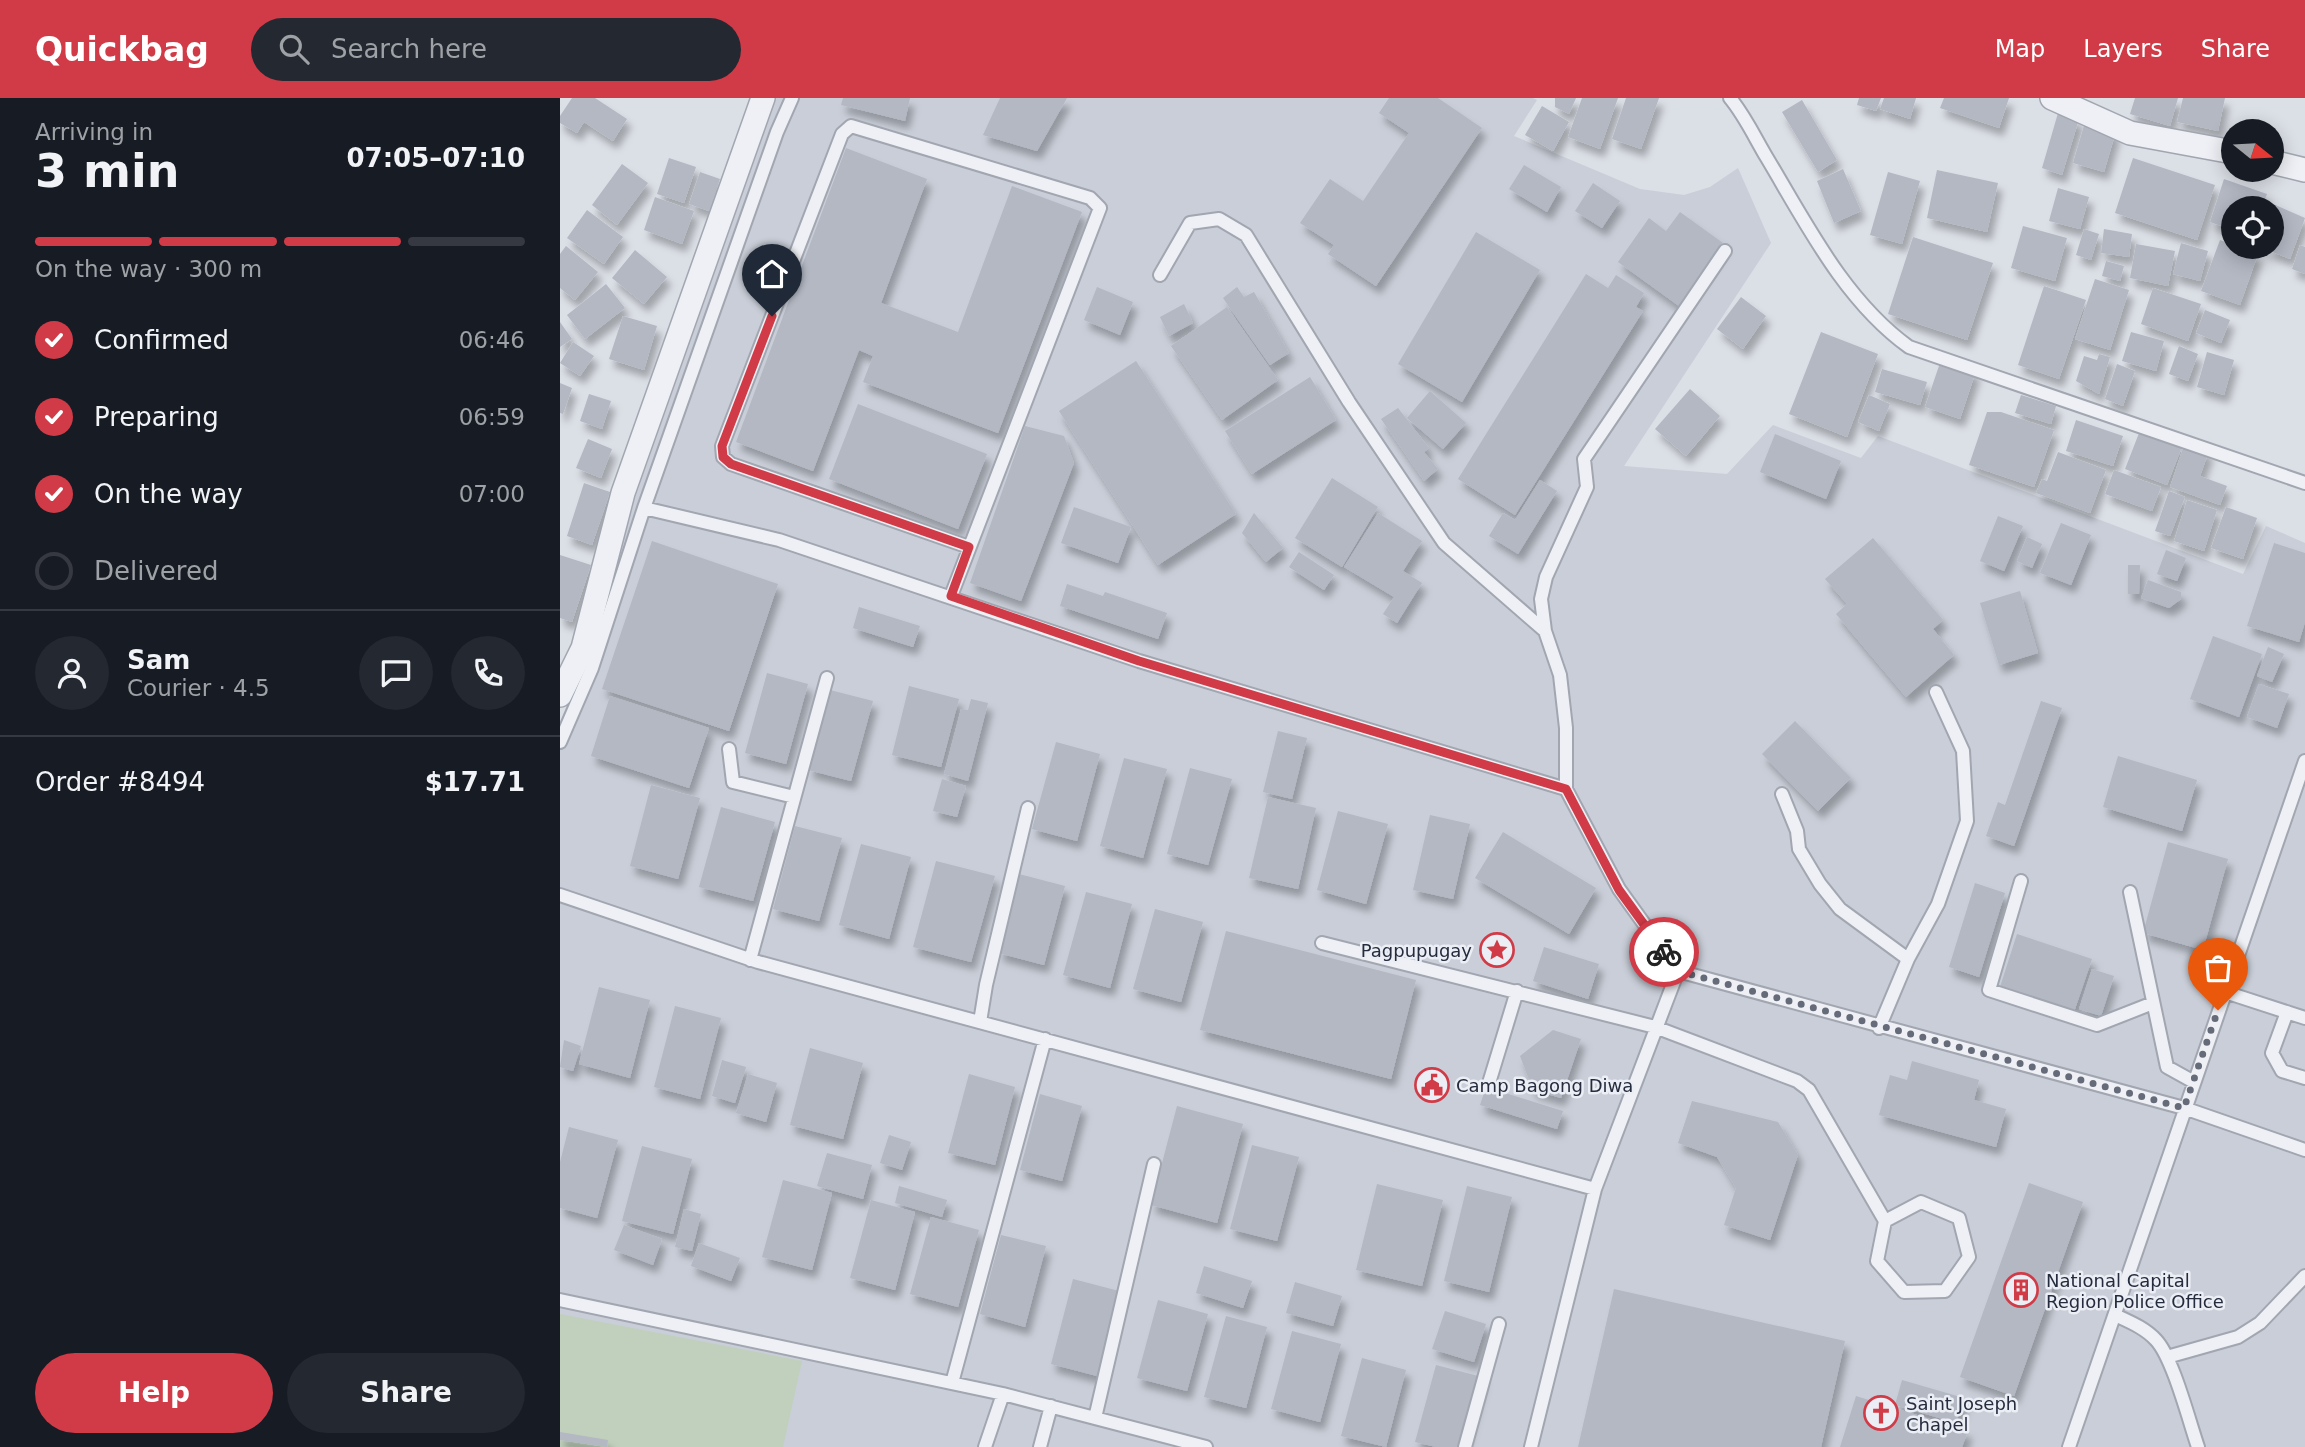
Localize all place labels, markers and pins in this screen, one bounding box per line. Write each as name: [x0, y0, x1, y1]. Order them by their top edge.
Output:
pin: [742, 244, 802, 316]
place icon: Pagpupugay: [1478, 931, 1516, 969]
pin: [2188, 938, 2248, 1010]
place label: Pagpupugay: [1361, 940, 1472, 961]
public building icon: Camp Bagong Diwa: [1413, 1066, 1451, 1104]
place label: Camp Bagong Diwa: [1456, 1075, 1633, 1096]
place label: National Capital Region Police Office: [2046, 1270, 2224, 1312]
building icon: National Capital Region Police Office: [2002, 1271, 2040, 1309]
place label: Saint Joseph Chapel: [1906, 1393, 2017, 1435]
church icon: Saint Joseph Chapel: [1862, 1394, 1900, 1432]

